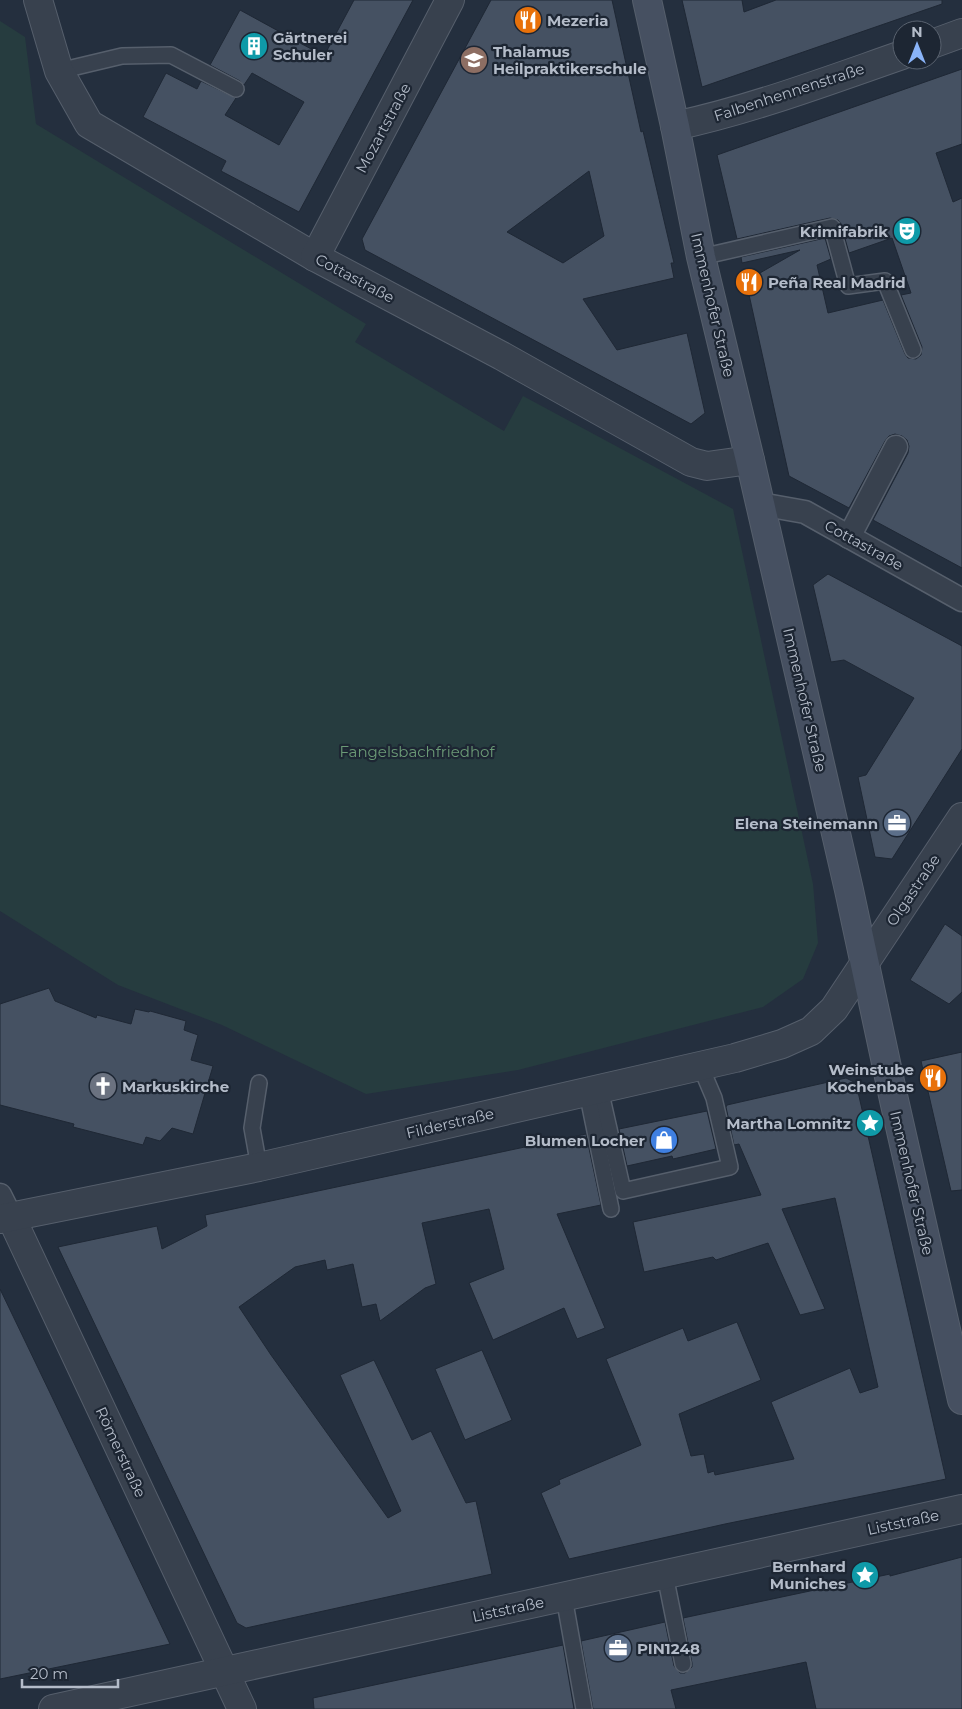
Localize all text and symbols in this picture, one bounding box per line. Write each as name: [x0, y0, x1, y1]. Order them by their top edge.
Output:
restaurant icon: Mezeria: [513, 5, 543, 35]
place label: Mezeria: [547, 11, 608, 30]
north arrow: [892, 20, 942, 70]
text: N: [911, 23, 923, 41]
place label: Gärtnerei Schuler: [273, 28, 347, 64]
building icon: Gärtnerei Schuler: [239, 31, 269, 61]
place label: Thalamus Heilpraktikerschule: [493, 42, 647, 78]
school or university icon: Thalamus Heilpraktikerschule: [459, 45, 489, 75]
street label: Falbenhennenstraße: [711, 59, 867, 125]
street label: Mozartstraße: [351, 80, 415, 176]
theatre icon: Krimifabrik: [892, 216, 922, 246]
place label: Krimifabrik: [800, 222, 888, 241]
street label: Immenhofer Straße: [687, 231, 739, 379]
street label: Cottastraße: [312, 249, 398, 307]
restaurant icon: Peña Real Madrid: [734, 267, 764, 297]
place label: Peña Real Madrid: [768, 273, 906, 292]
street label: Cottastraße: [821, 516, 907, 574]
street label: Immenhofer Straße: [779, 626, 831, 774]
park label: Fangelsbachfriedhof: [339, 742, 495, 761]
office icon: Elena Steinemann: [882, 808, 912, 838]
place label: Elena Steinemann: [735, 814, 878, 833]
street label: Olgastraße: [882, 850, 944, 930]
place label: Weinstube Kochenbas: [827, 1060, 914, 1096]
restaurant icon: Weinstube Kochenbas: [918, 1063, 948, 1093]
church icon: Markuskirche: [88, 1071, 118, 1101]
place label: Markuskirche: [122, 1077, 229, 1096]
street label: Filderstraße: [404, 1104, 496, 1142]
place icon: Martha Lomnitz: [855, 1108, 885, 1138]
street label: Immenhofer Straße: [886, 1109, 938, 1257]
place label: Martha Lomnitz: [726, 1114, 851, 1133]
shop icon: Blumen Locher: [649, 1125, 679, 1155]
place label: Blumen Locher: [525, 1131, 646, 1150]
street label: Römerstraße: [92, 1404, 150, 1500]
street label: Liststraße: [865, 1505, 941, 1539]
place label: Bernhard Muniches: [770, 1557, 846, 1593]
place icon: Bernhard Muniches: [850, 1560, 880, 1590]
street label: Liststraße: [470, 1592, 546, 1626]
office icon: PIN1248: [603, 1633, 633, 1663]
place label: PIN1248: [637, 1639, 700, 1658]
scale bar: [22, 1656, 119, 1688]
text: 20 m: [30, 1664, 68, 1683]

